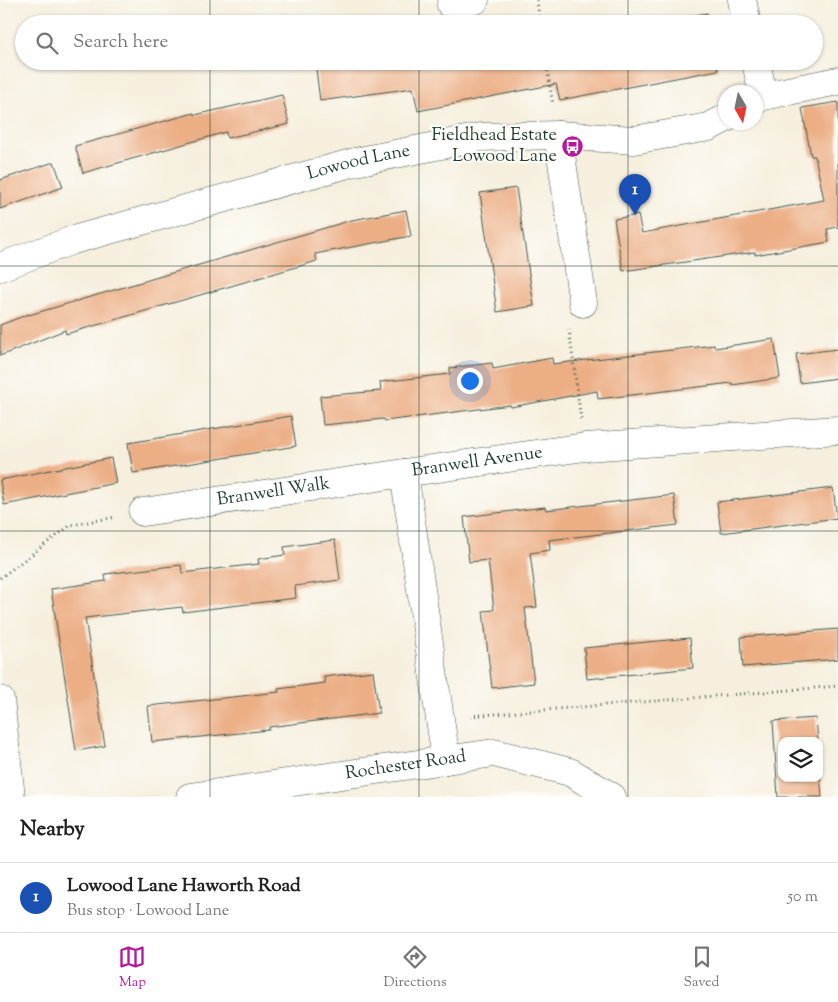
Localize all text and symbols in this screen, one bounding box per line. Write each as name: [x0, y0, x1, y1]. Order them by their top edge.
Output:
search box: [15, 15, 823, 70]
icon: search: [33, 29, 61, 57]
text: Search here: [73, 29, 168, 56]
north arrow: [718, 85, 763, 130]
place label: Fieldhead Estate Lowood Lane: [431, 123, 557, 170]
bus stop icon: Fieldhead Estate Lowood Lane: [561, 134, 585, 158]
street label: Lowood Lane: [304, 138, 412, 188]
pin: 1: [619, 174, 651, 215]
your location: [457, 368, 483, 394]
street label: Branwell Avenue: [410, 440, 544, 485]
street label: Branwell Walk: [215, 471, 332, 514]
map controls: [778, 737, 823, 782]
button: layers: [778, 737, 823, 782]
street label: Rochester Road: [344, 744, 468, 787]
text: Nearby: [20, 815, 85, 845]
text: Lowood Lane Haworth Road: [67, 873, 301, 900]
text: 1: [33, 886, 39, 909]
text: 50 m: [787, 886, 818, 909]
text: Bus stop · Lowood Lane: [67, 900, 229, 923]
tab: Map: [118, 943, 146, 993]
tab: Directions: [383, 943, 447, 993]
tab: Saved: [684, 943, 719, 993]

